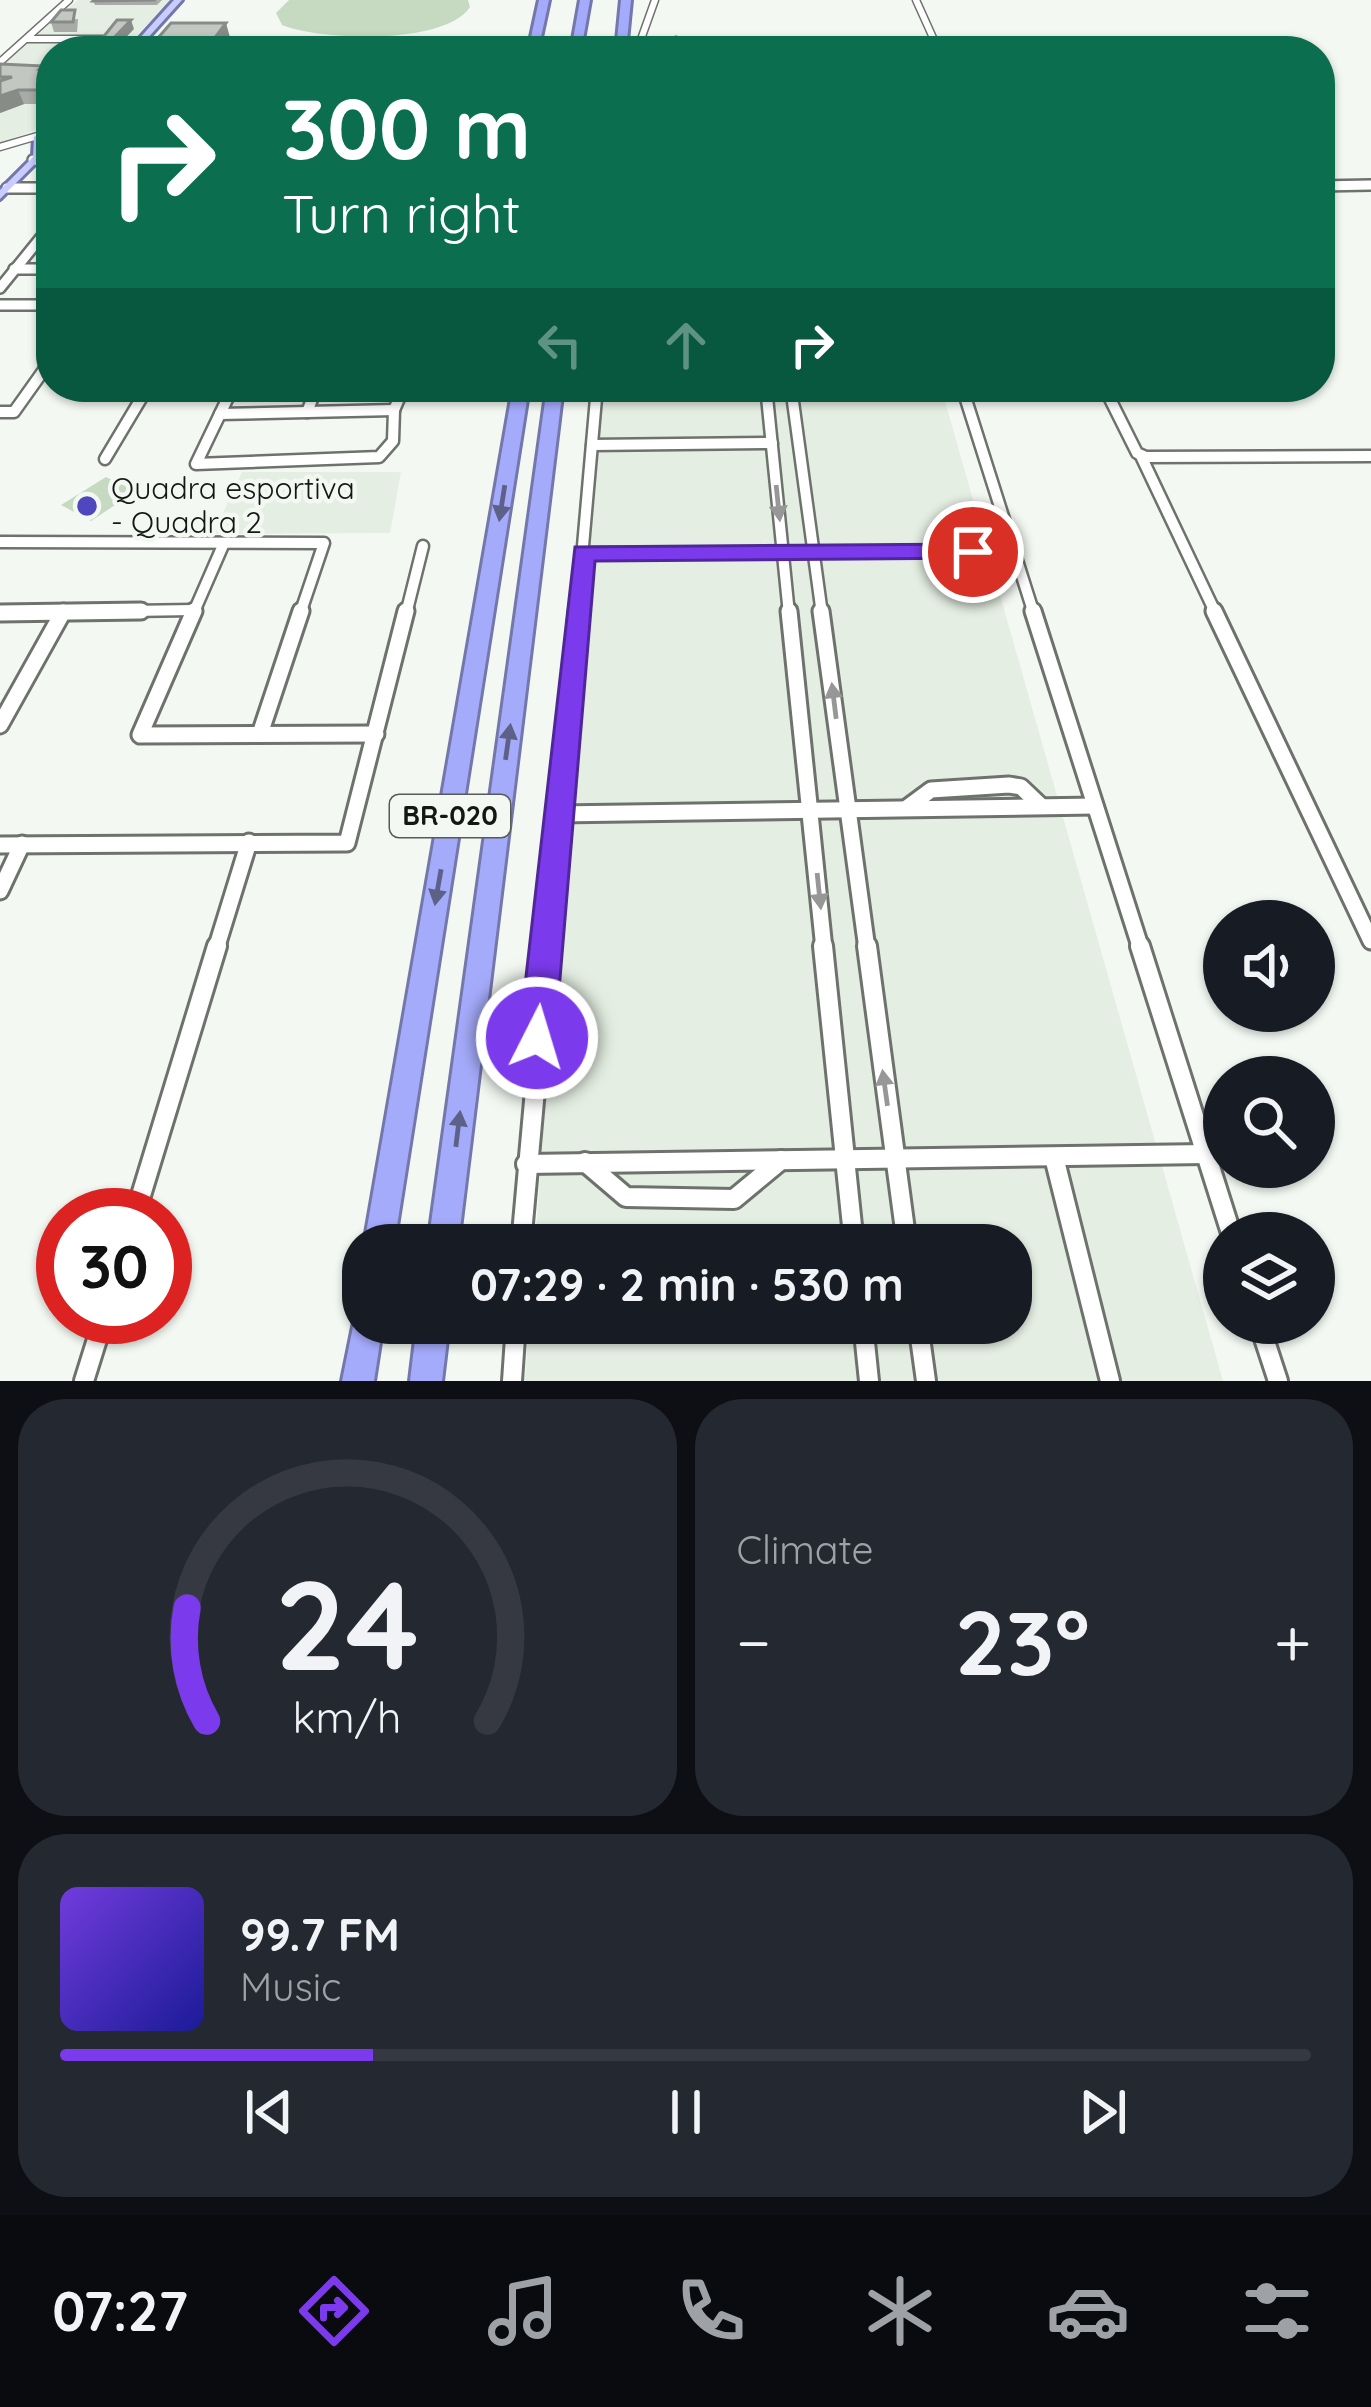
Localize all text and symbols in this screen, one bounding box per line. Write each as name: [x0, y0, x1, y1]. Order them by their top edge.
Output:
text: 300 m: [282, 75, 531, 180]
icon: right: [84, 84, 240, 240]
text: Turn right: [282, 179, 521, 247]
icon: left: [527, 312, 593, 378]
icon: ahead: [653, 312, 719, 378]
icon: right: [779, 312, 845, 378]
place label: Quadra esportiva - Quadra 2: [111, 469, 355, 541]
one-way arrow: [493, 484, 511, 522]
one-way arrow: [769, 485, 788, 522]
marker: Quadra esportiva - Quadra 2: [74, 493, 100, 519]
pin: [922, 501, 1024, 603]
icon: arrive: [940, 519, 1006, 585]
one-way arrow: [824, 682, 843, 719]
one-way arrow: [499, 723, 518, 760]
road number: BR-020: [390, 795, 510, 837]
one-way arrow: [429, 869, 447, 907]
one-way arrow: [810, 873, 829, 910]
map controls: [1203, 900, 1335, 1344]
button: sound: [1203, 900, 1335, 1032]
position arrow: [474, 975, 600, 1101]
button: search: [1203, 1056, 1335, 1188]
one-way arrow: [875, 1068, 894, 1106]
one-way arrow: [449, 1110, 468, 1147]
speed limit sign: 30: [36, 1188, 192, 1344]
button: layers: [1203, 1212, 1335, 1344]
text: 07:29 · 2 min · 530 m: [470, 1256, 904, 1312]
text: Climate: [737, 1525, 874, 1574]
text: 24: [275, 1545, 419, 1701]
text: 23°: [955, 1585, 1090, 1698]
text: −: [737, 1600, 771, 1683]
text: +: [1274, 1600, 1311, 1683]
text: km/h: [293, 1689, 402, 1743]
text: 99.7 FM: [240, 1906, 400, 1962]
text: Music: [240, 1962, 341, 2011]
icon: previous: [236, 2079, 302, 2145]
icon: pause: [653, 2079, 719, 2145]
icon: next: [1070, 2079, 1136, 2145]
icon: directions: [292, 2269, 376, 2353]
icon: music: [481, 2269, 565, 2353]
icon: phone: [669, 2269, 753, 2353]
icon: climate: [858, 2269, 942, 2353]
icon: car: [1046, 2269, 1130, 2353]
icon: filters: [1235, 2269, 1319, 2353]
text: 07:27: [52, 2277, 188, 2345]

